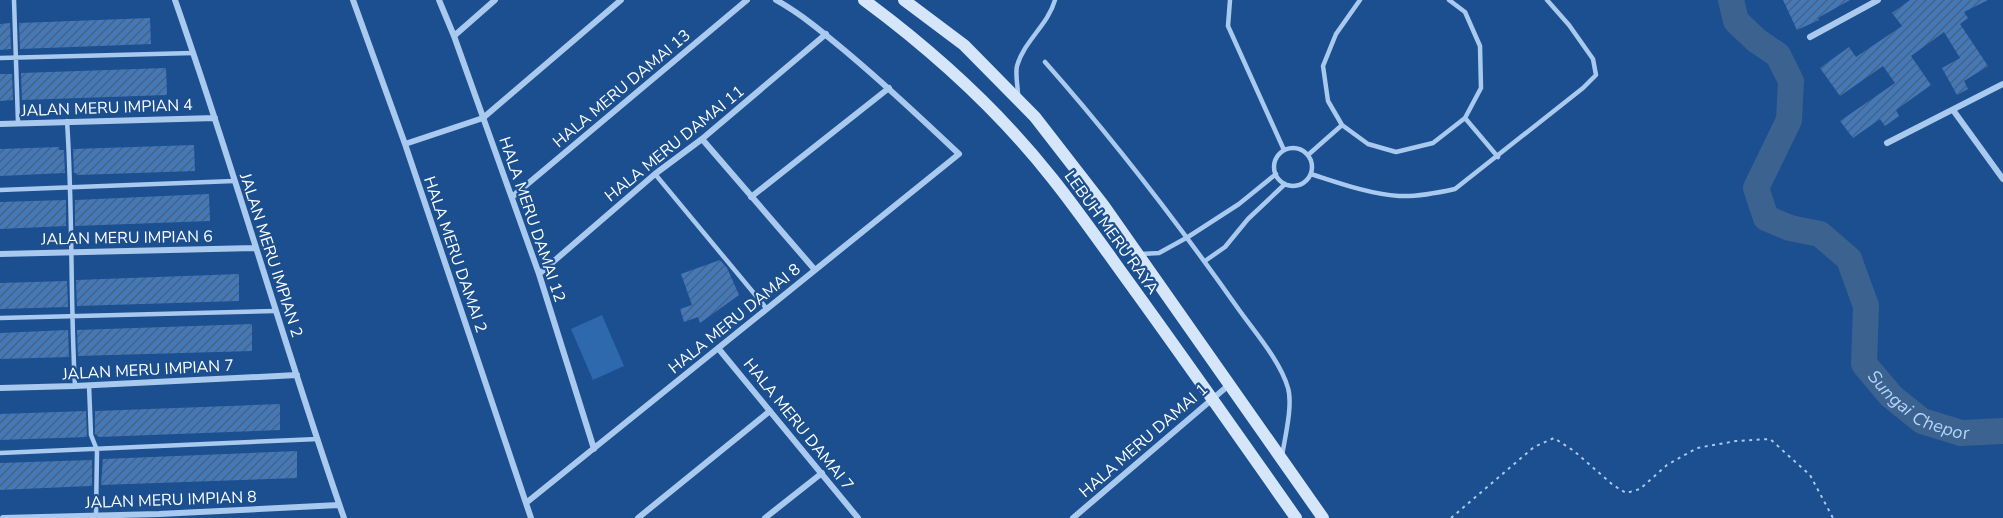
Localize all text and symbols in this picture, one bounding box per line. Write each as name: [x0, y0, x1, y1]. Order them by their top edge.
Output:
street label: HALA MERU DAMAI 13: [548, 25, 695, 153]
street label: HALA MERU DAMAI 11: [600, 81, 749, 207]
street label: JALAN MERU IMPIAN 4: [20, 94, 194, 122]
street label: HALA MERU DAMAI 12: [493, 134, 571, 305]
street label: LEBUH MERU RAYA: [1059, 166, 1164, 299]
street label: JALAN MERU IMPIAN 2: [234, 169, 308, 340]
street label: HALA MERU DAMAI 2: [418, 173, 492, 335]
street label: JALAN MERU IMPIAN 6: [40, 226, 213, 251]
street label: HALA MERU DAMAI 8: [664, 259, 805, 379]
street label: HALA MERU DAMAI 7: [738, 354, 858, 495]
street label: JALAN MERU IMPIAN 7: [61, 355, 234, 386]
water label: Sungai Chepor: [1862, 365, 1970, 445]
street label: HALA MERU DAMAI 1: [1075, 379, 1213, 503]
street label: JALAN MERU IMPIAN 8: [84, 486, 257, 514]

